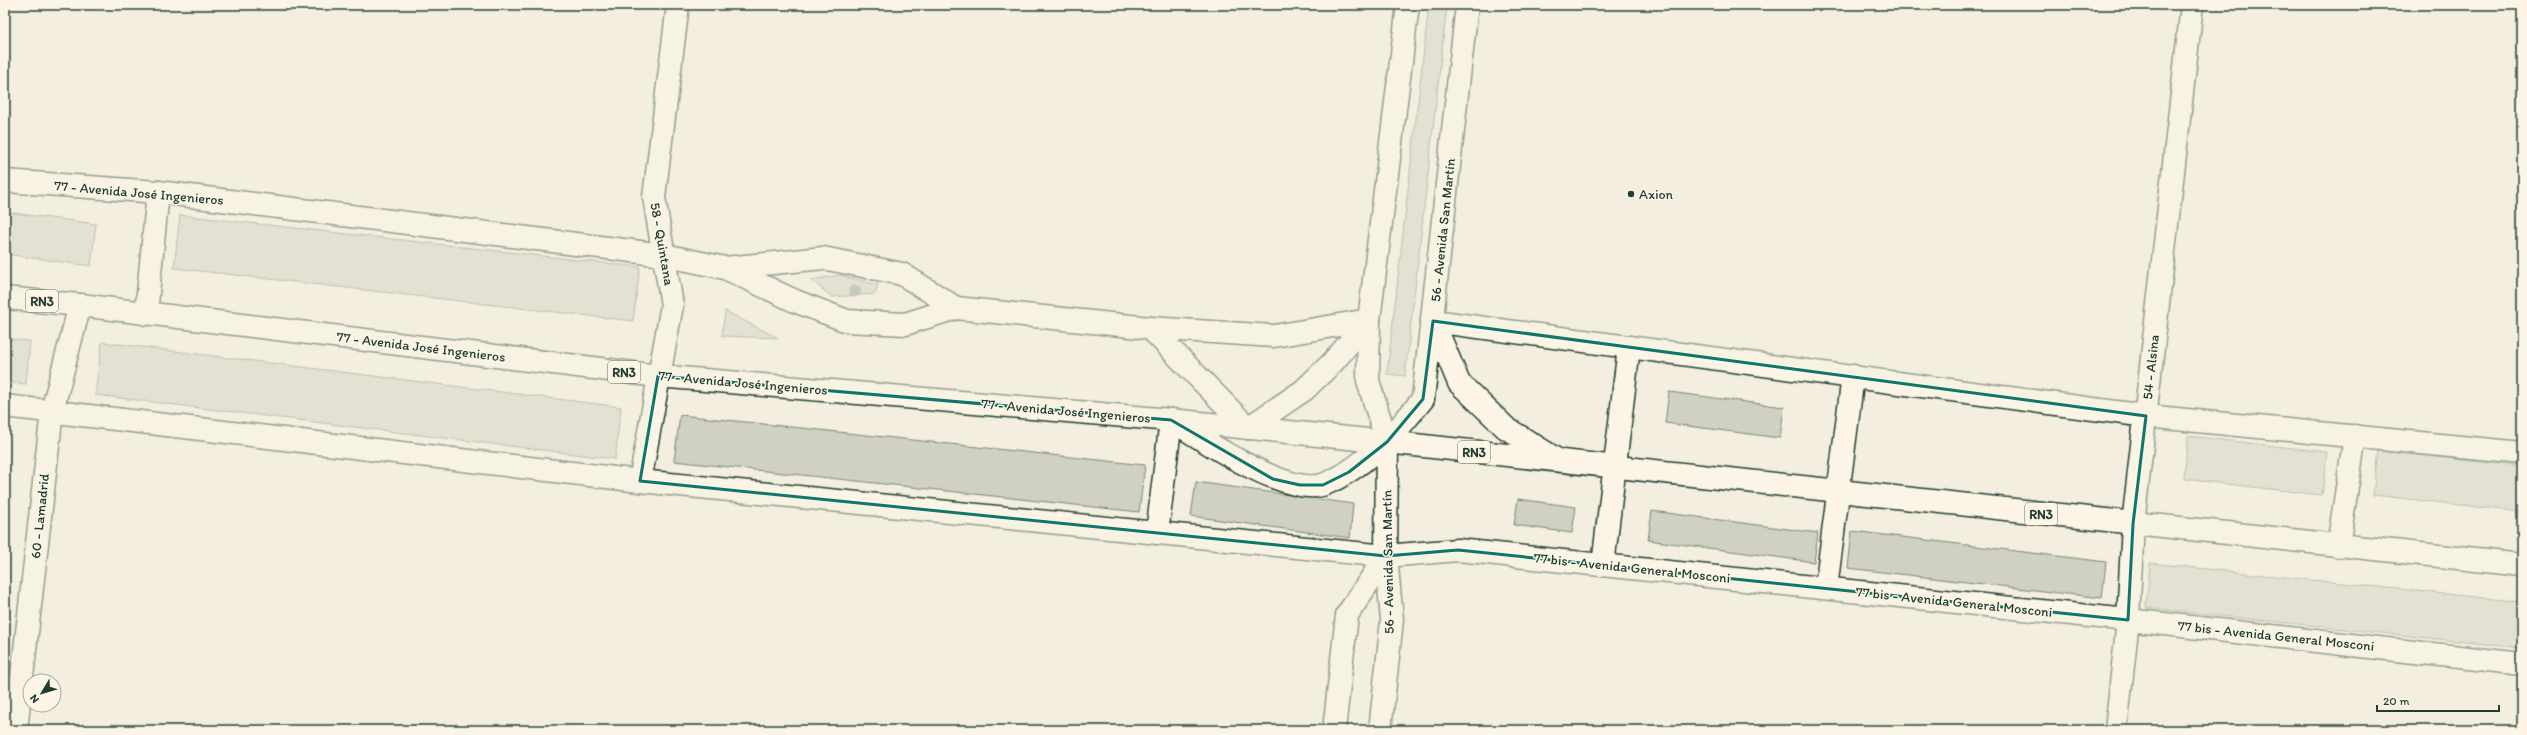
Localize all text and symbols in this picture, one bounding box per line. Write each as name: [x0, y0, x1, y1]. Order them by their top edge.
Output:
street label: 56 - Avenida San Martín: [1427, 157, 1459, 303]
street label: 77 - Avenida José Ingenieros: [54, 177, 224, 209]
place label: Axion: [1639, 186, 1674, 203]
marker: Axion: [1626, 189, 1636, 199]
street label: 58 - Quintana: [646, 201, 678, 288]
road number: RN3: [26, 290, 58, 312]
street label: 77 - Avenida José Ingenieros: [336, 328, 506, 366]
street label: 54 - Alsina: [2139, 334, 2163, 400]
road number: RN3: [608, 361, 640, 383]
street label: 77 - Avenida José Ingenieros: [658, 367, 828, 399]
street label: 77 - Avenida José Ingenieros: [981, 395, 1151, 427]
road number: RN3: [1458, 441, 1490, 463]
street label: 60 - Lamadrid: [27, 472, 53, 559]
street label: 56 - Avenida San Martín: [1378, 490, 1398, 634]
road number: RN3: [2025, 503, 2057, 525]
street label: 77 bis - Avenida General Mosconi: [1533, 549, 1731, 587]
street label: 77 bis - Avenida General Mosconi: [1855, 583, 2053, 621]
street label: 77 bis - Avenida General Mosconi: [2177, 617, 2375, 655]
north arrow: [22, 673, 62, 713]
scale bar: [2377, 687, 2499, 713]
text: N: [27, 692, 42, 706]
text: 20 m: [2383, 694, 2410, 708]

